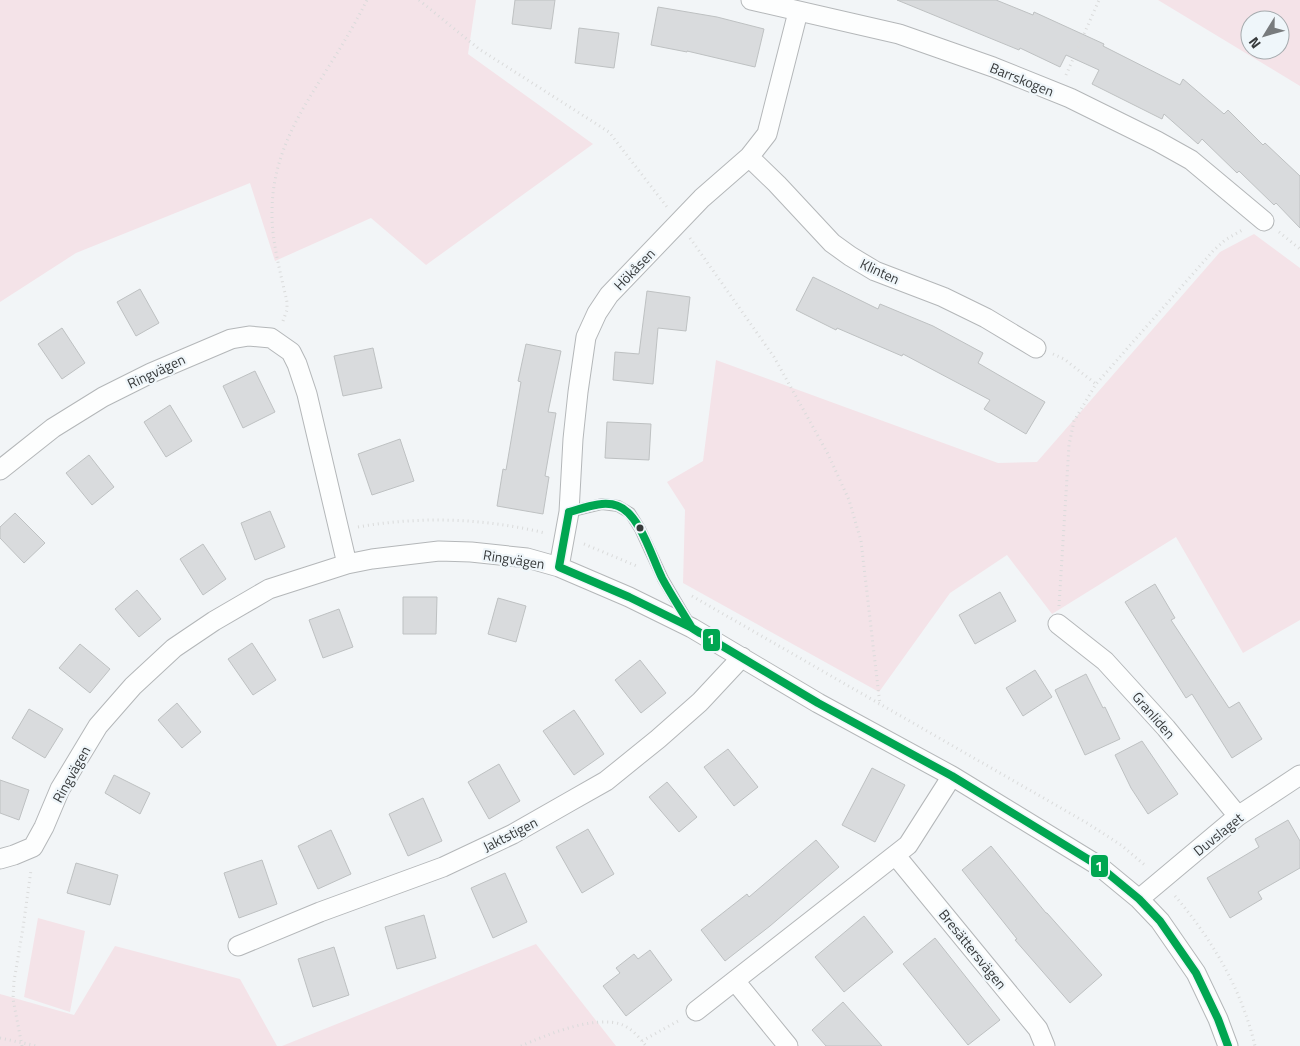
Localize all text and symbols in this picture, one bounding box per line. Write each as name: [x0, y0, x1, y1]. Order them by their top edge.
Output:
north arrow: [1240, 10, 1290, 60]
text: N: [1243, 33, 1266, 53]
street label: Barrskogen: [987, 57, 1057, 101]
street label: Hökåsen: [609, 243, 659, 295]
street label: Klinten: [857, 253, 903, 289]
street label: Ringvägen: [124, 348, 188, 394]
unlabelled marker: [635, 523, 645, 533]
street label: Ringvägen: [482, 544, 546, 574]
line badge: 1: [702, 628, 721, 652]
text: 1: [707, 628, 715, 649]
street label: Granliden: [1128, 687, 1180, 743]
street label: Ringvägen: [47, 742, 95, 806]
street label: Duvslaget: [1188, 807, 1248, 861]
street label: Jaktstigen: [479, 811, 541, 857]
line badge: 1: [1090, 854, 1109, 878]
text: 1: [1095, 855, 1103, 876]
street label: Bresättersvägen: [934, 905, 1012, 993]

